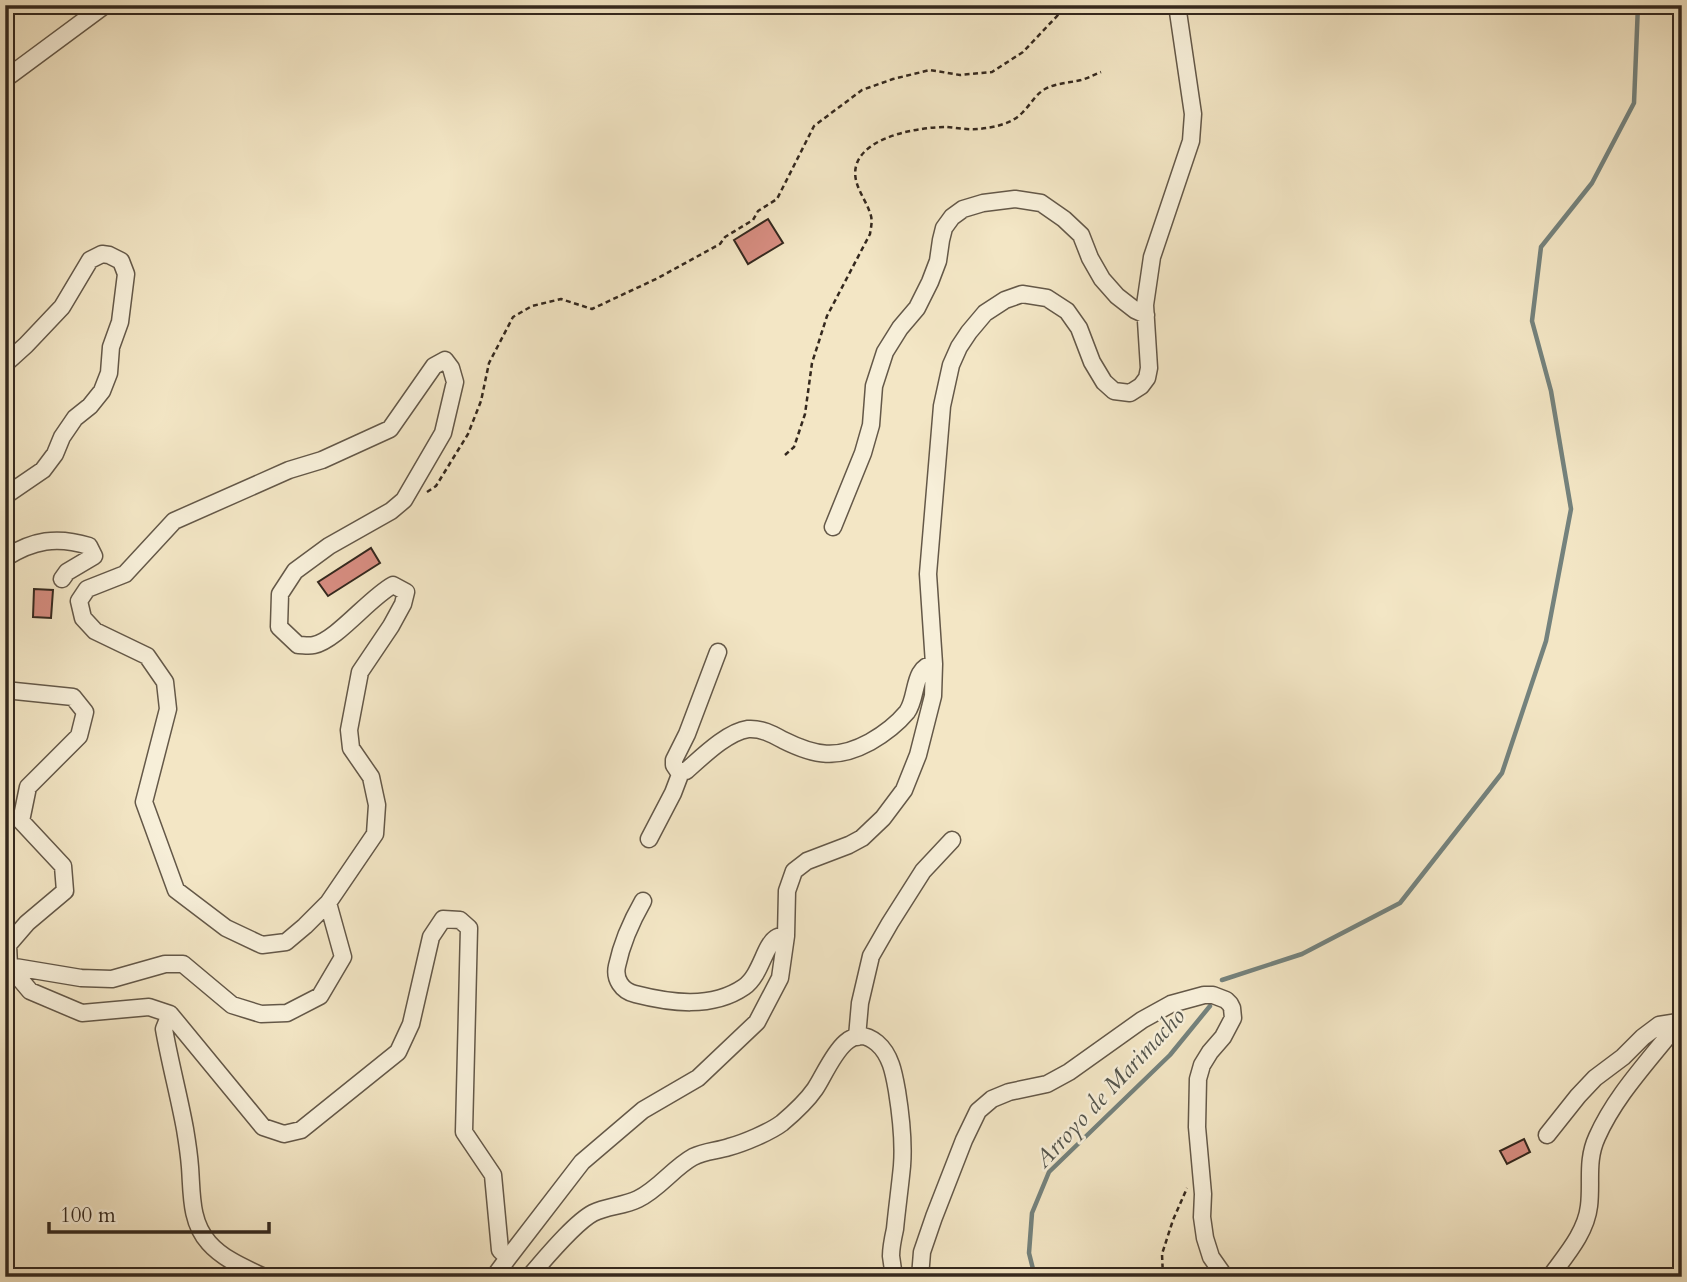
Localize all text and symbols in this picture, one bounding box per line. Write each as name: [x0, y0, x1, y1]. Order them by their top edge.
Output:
water label: Arroyo de Marimacho: [1026, 1001, 1193, 1176]
scale bar: [49, 1191, 270, 1235]
text: 100 m: [60, 1201, 116, 1230]

